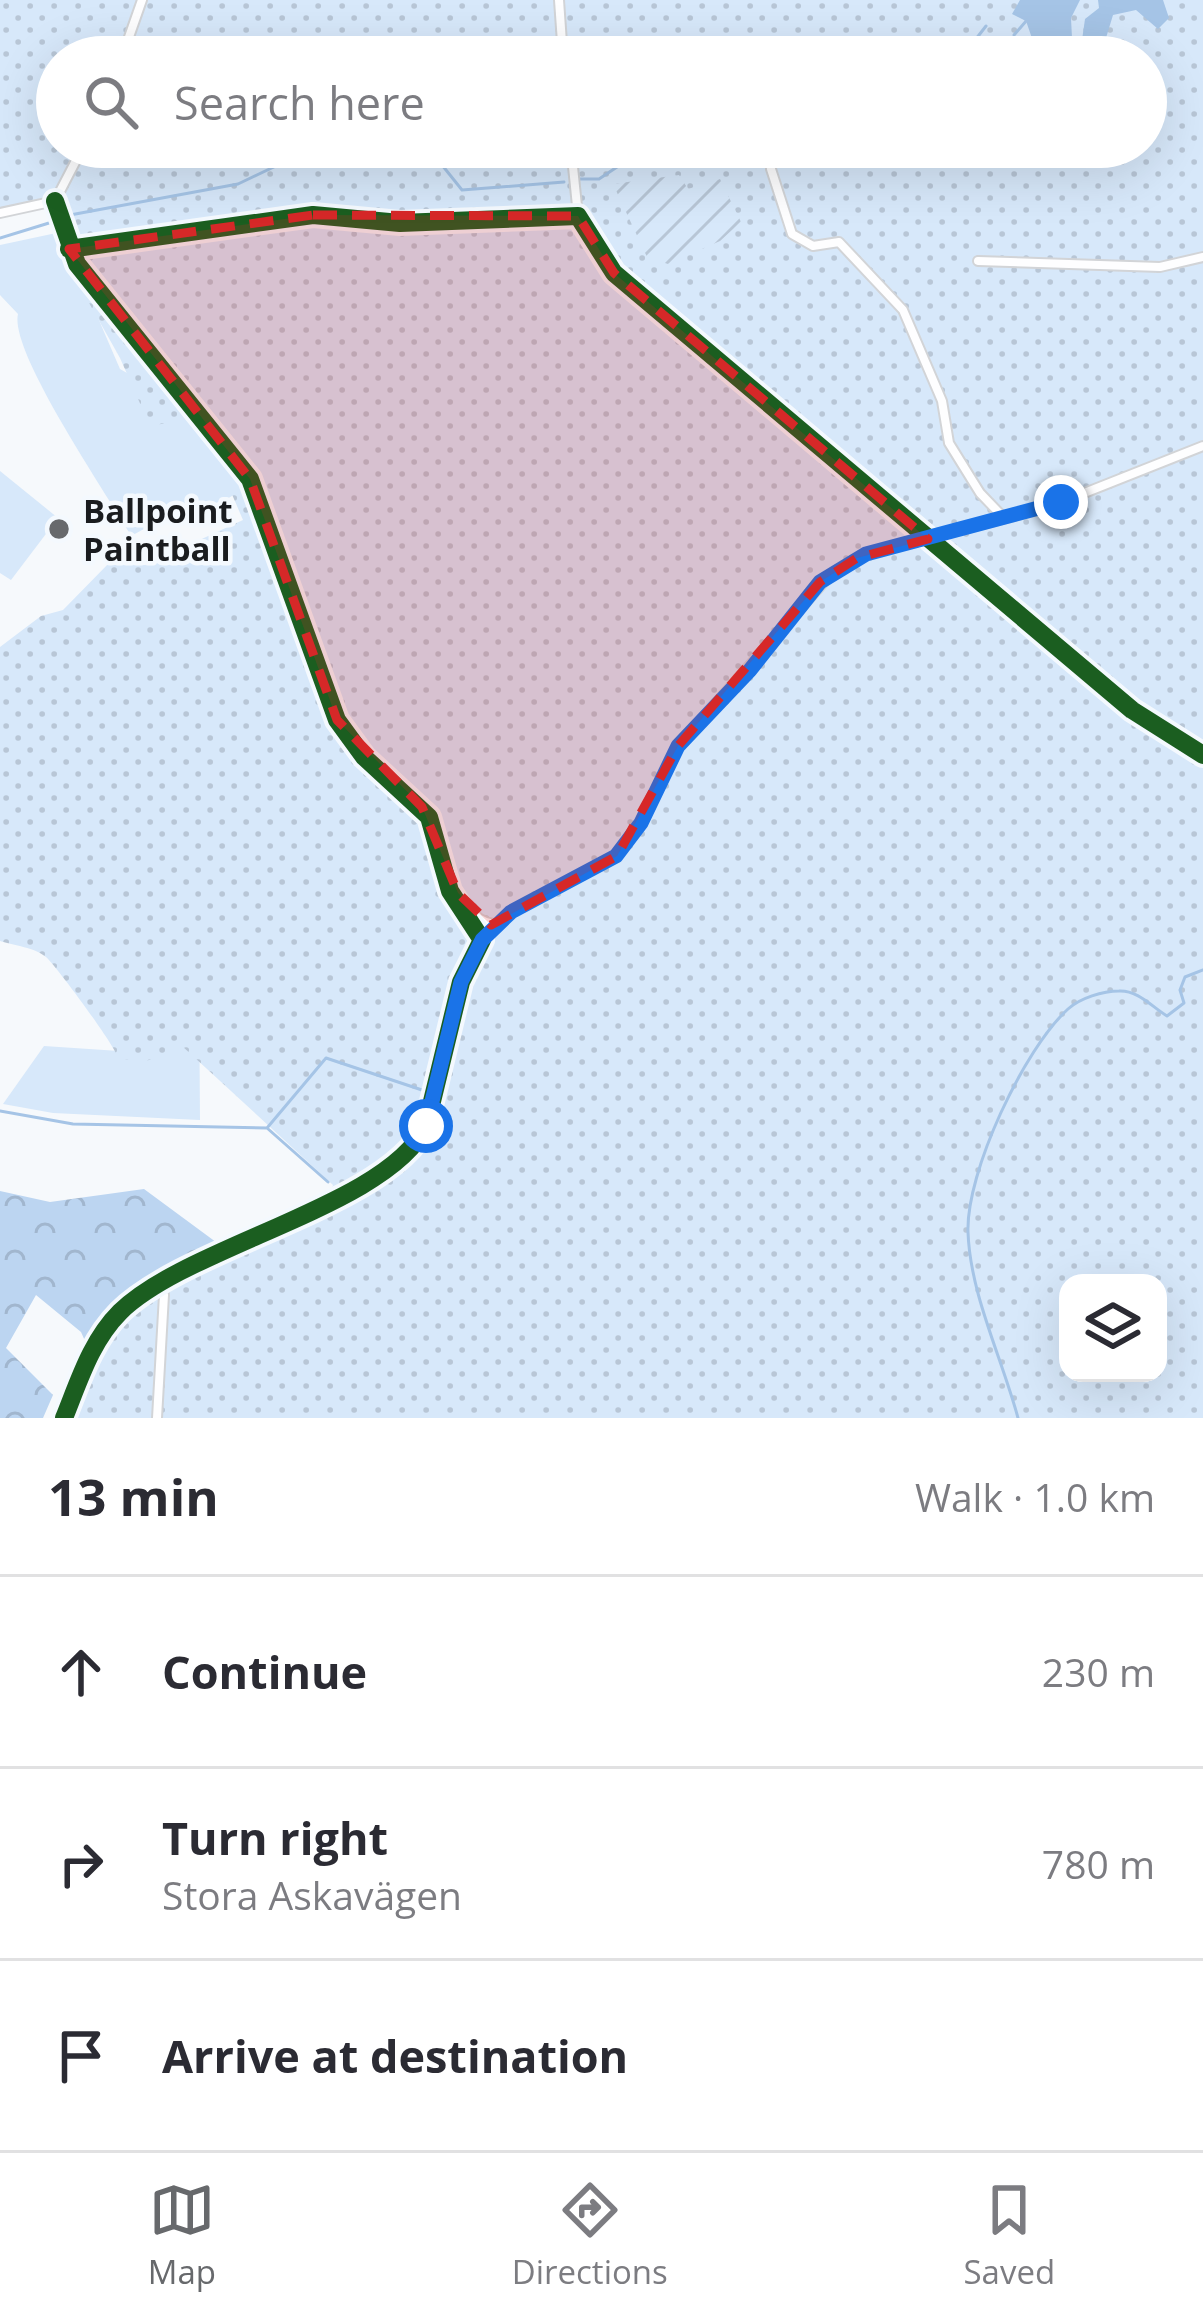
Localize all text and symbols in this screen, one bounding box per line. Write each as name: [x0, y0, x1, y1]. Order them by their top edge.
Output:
search box: [36, 36, 1167, 168]
icon: search: [78, 69, 144, 135]
text: Search here: [174, 72, 425, 133]
route end: [1034, 475, 1088, 529]
place label: Ballpoint Paintball: [83, 488, 233, 571]
marker: Ballpoint Paintball: [46, 516, 72, 542]
route start: [399, 1099, 453, 1153]
map controls: [1059, 1274, 1167, 1382]
button: layers: [1059, 1274, 1167, 1382]
text: 13 min: [48, 1461, 219, 1531]
text: Walk · 1.0 km: [915, 1470, 1155, 1523]
icon: ahead: [48, 1639, 114, 1705]
text: Continue: [162, 1641, 367, 1702]
text: 230 m: [1042, 1645, 1155, 1698]
text: Turn right: [162, 1807, 388, 1868]
icon: right: [48, 1831, 114, 1897]
text: 780 m: [1042, 1837, 1155, 1890]
text: Stora Askavägen: [162, 1868, 462, 1921]
icon: arrive: [48, 2023, 114, 2089]
text: Arrive at destination: [162, 2025, 628, 2086]
tab: Map: [148, 2177, 216, 2294]
tab: Directions: [512, 2177, 668, 2294]
tab: Saved: [963, 2177, 1055, 2294]

